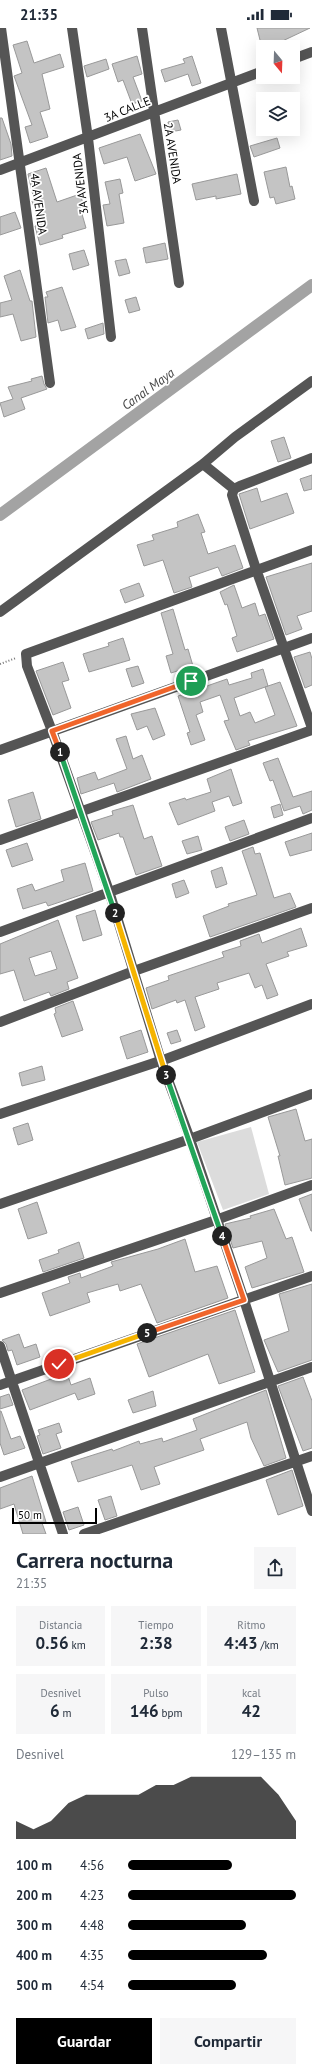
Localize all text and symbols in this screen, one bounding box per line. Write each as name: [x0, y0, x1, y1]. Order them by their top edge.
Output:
text: 21:35: [20, 5, 58, 24]
north arrow: [256, 40, 300, 84]
map controls: [256, 40, 300, 136]
button: layers: [256, 92, 300, 136]
street label: 3A CALLE: [102, 93, 152, 125]
street label: 2A AVENIDA: [161, 121, 185, 185]
street label: 3A AVENIDA: [69, 152, 91, 216]
street label: 4A AVENIDA: [27, 172, 51, 236]
water label: Canal Maya: [118, 364, 178, 414]
pin: [174, 664, 208, 698]
icon: arrive: [180, 670, 202, 692]
pin: 1: [50, 742, 70, 762]
text: 1: [57, 745, 63, 759]
pin: 2: [105, 903, 125, 923]
text: 2: [112, 906, 118, 920]
pin: 3: [156, 1065, 176, 1085]
text: 3: [163, 1068, 169, 1082]
pin: 4: [212, 1226, 232, 1246]
text: 4: [219, 1229, 225, 1243]
pin: 5: [137, 1323, 157, 1343]
text: 5: [144, 1326, 150, 1340]
pin: [42, 1347, 76, 1381]
icon: check: [48, 1353, 70, 1375]
scale bar: [12, 1506, 97, 1525]
text: 50 m: [18, 1508, 42, 1522]
text: Carrera nocturna: [16, 1546, 173, 1574]
button: share: [254, 1547, 296, 1589]
text: 21:35: [16, 1575, 47, 1592]
text: Distancia: [39, 1618, 82, 1632]
text: Tiempo: [138, 1618, 174, 1632]
text: Ritmo: [237, 1618, 265, 1632]
text: 0.56: [36, 1632, 69, 1654]
text: 2:38: [139, 1632, 173, 1654]
text: 4:43: [224, 1632, 258, 1654]
text: km: [69, 1638, 86, 1652]
text: /km: [258, 1638, 279, 1652]
text: Desnivel: [40, 1686, 81, 1700]
text: Pulso: [143, 1686, 169, 1700]
text: kcal: [242, 1686, 261, 1700]
text: 6: [50, 1700, 60, 1722]
text: 146: [130, 1700, 159, 1722]
text: 42: [242, 1700, 261, 1722]
text: m: [60, 1706, 71, 1720]
text: bpm: [159, 1706, 182, 1720]
text: Desnivel: [16, 1746, 64, 1763]
text: 129–135 m: [231, 1746, 296, 1763]
text: 100 m: [16, 1857, 52, 1874]
text: 4:56: [80, 1857, 104, 1874]
text: 200 m: [16, 1887, 52, 1904]
text: 4:23: [80, 1887, 104, 1904]
text: 300 m: [16, 1917, 52, 1934]
text: 4:48: [80, 1917, 104, 1934]
text: 400 m: [16, 1947, 52, 1964]
text: 4:35: [80, 1947, 104, 1964]
text: 500 m: [16, 1977, 52, 1994]
text: 4:54: [80, 1977, 104, 1994]
button: Guardar: [16, 2018, 152, 2064]
button: Compartir: [160, 2018, 296, 2064]

